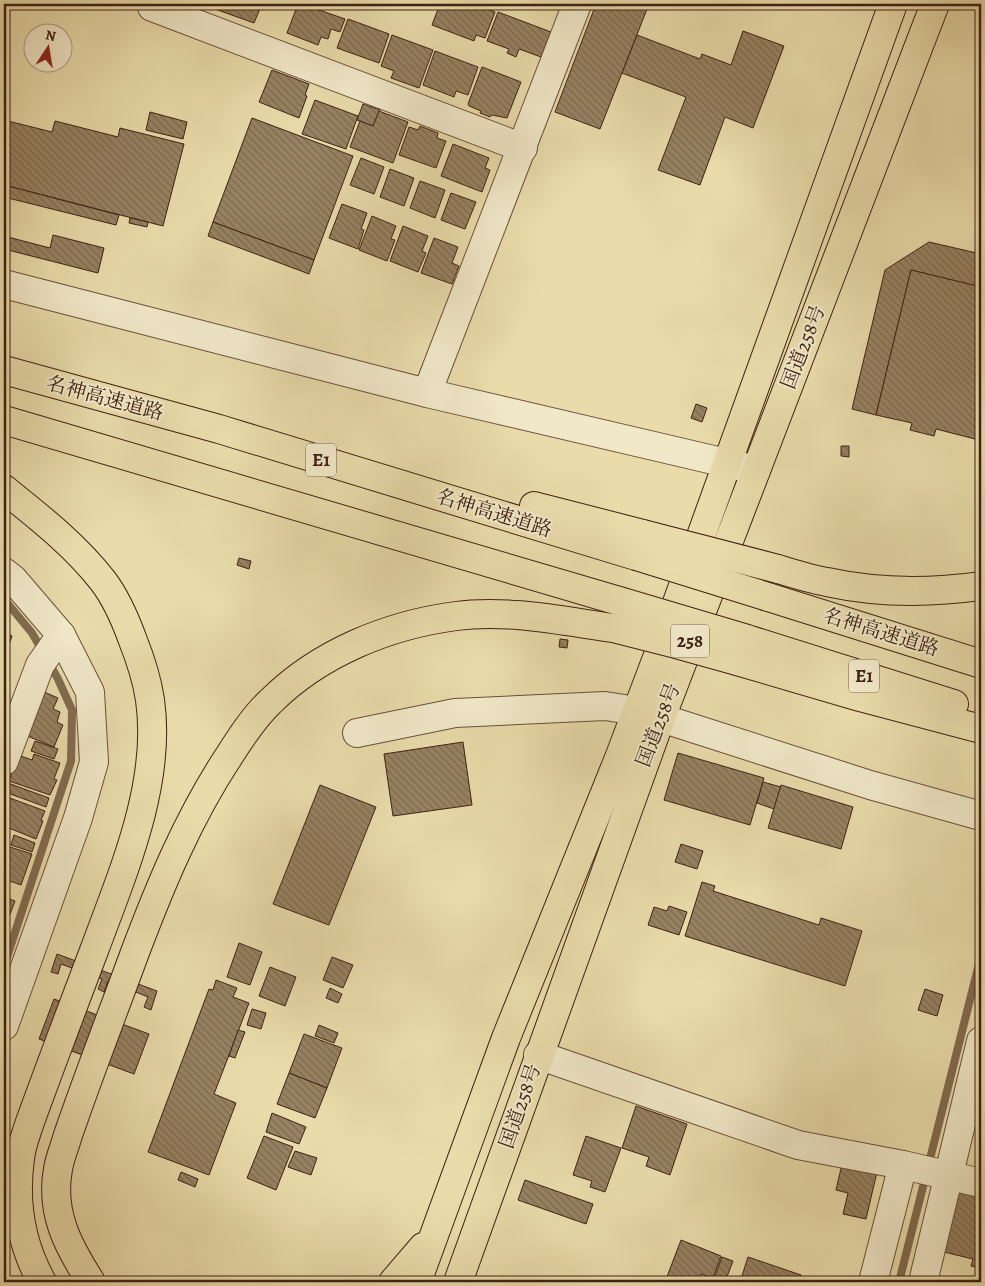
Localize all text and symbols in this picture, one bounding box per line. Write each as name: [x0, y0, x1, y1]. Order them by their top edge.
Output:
north arrow: [22, 22, 72, 72]
text: N: [44, 25, 58, 46]
street label: 国道258号: [775, 301, 831, 393]
street label: 名神高速道路: [44, 369, 166, 427]
road number: E1: [306, 444, 336, 476]
street label: 名神高速道路: [433, 483, 555, 543]
street label: 名神高速道路: [820, 602, 942, 662]
road number: 258: [671, 624, 709, 658]
road number: E1: [849, 659, 879, 692]
street label: 国道258号: [630, 679, 686, 771]
street label: 国道258号: [493, 1060, 547, 1152]

